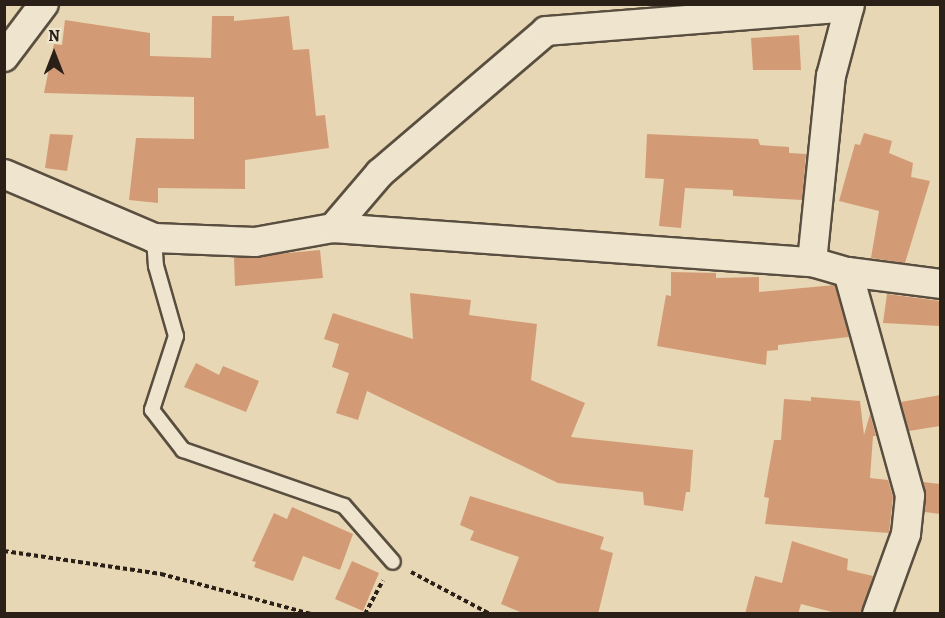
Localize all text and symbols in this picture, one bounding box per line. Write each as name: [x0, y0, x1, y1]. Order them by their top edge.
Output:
north arrow: [24, 24, 84, 84]
text: N: [48, 25, 60, 47]

